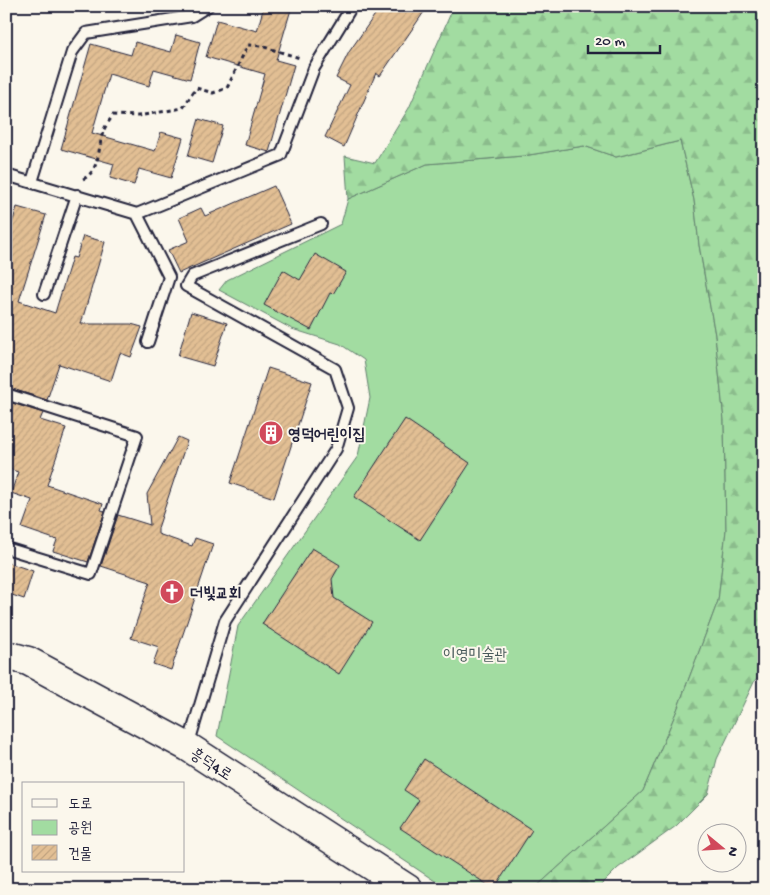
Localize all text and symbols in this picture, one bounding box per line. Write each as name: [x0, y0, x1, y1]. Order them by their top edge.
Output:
scale bar: [588, 22, 660, 54]
text: 20 m: [595, 33, 625, 51]
building icon: 영덕어린이집: [258, 420, 284, 446]
place label: 영덕어린이집: [288, 427, 365, 446]
church icon: 더빛교회: [159, 579, 185, 605]
place label: 더빛교회: [190, 585, 242, 605]
park label: 이영미술관: [443, 646, 507, 666]
street label: 흥덕4로: [186, 745, 235, 786]
legend: [22, 782, 185, 872]
text: 도로: [68, 796, 92, 814]
text: 공원: [68, 820, 92, 838]
north arrow: [698, 822, 748, 872]
text: N: [722, 844, 741, 858]
text: 건물: [68, 846, 92, 864]

